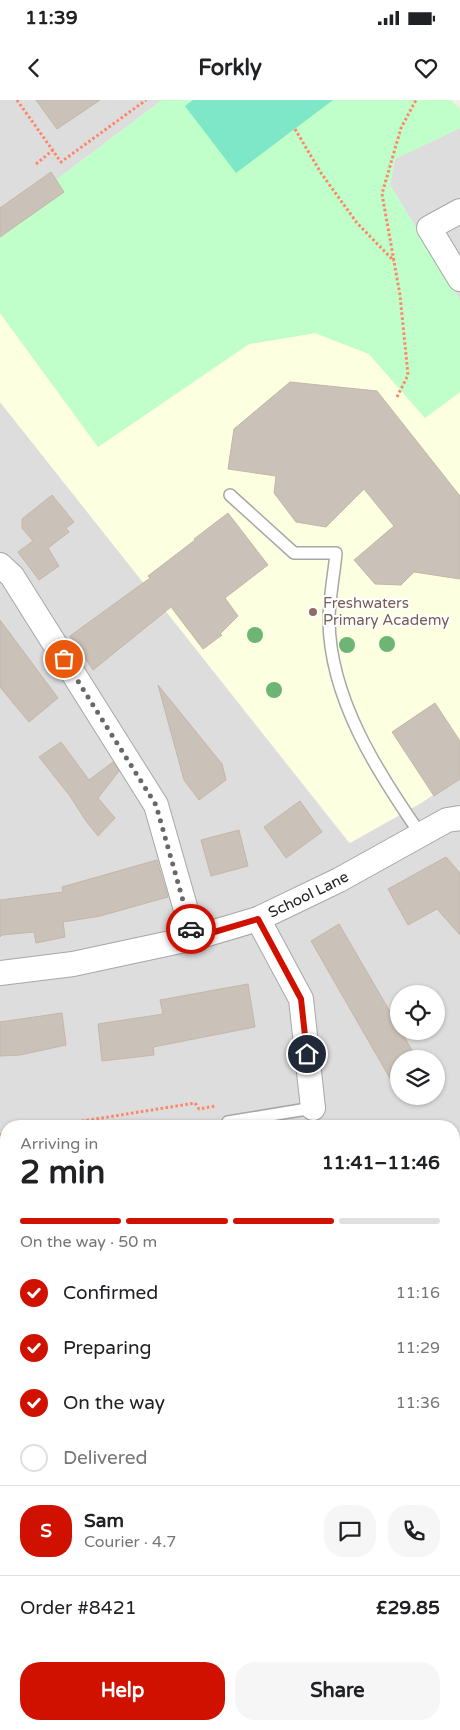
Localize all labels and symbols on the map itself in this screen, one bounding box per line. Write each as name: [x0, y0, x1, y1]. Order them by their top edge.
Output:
place label: Freshwaters Primary Academy: [323, 594, 449, 629]
marker: Freshwaters Primary Academy: [307, 606, 319, 618]
pin: [43, 638, 85, 680]
street label: School Lane: [265, 868, 352, 922]
courier: [166, 904, 216, 954]
pin: [286, 1033, 328, 1075]

